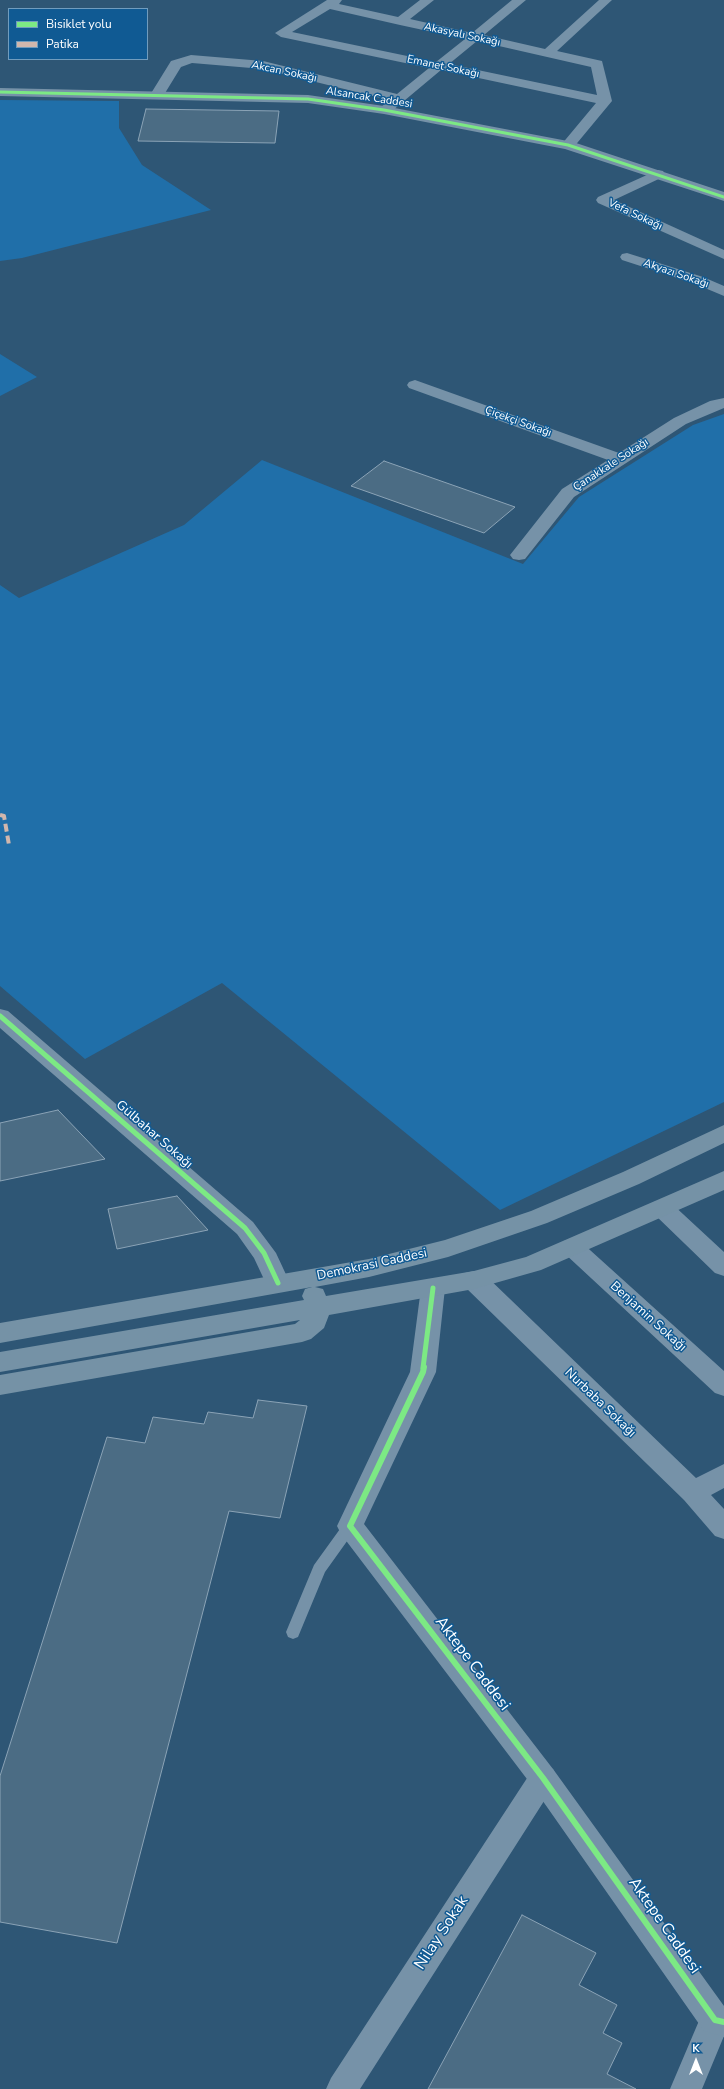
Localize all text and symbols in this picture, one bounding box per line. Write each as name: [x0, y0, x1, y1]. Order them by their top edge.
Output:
legend: [8, 8, 148, 60]
text: Bisiklet yolu: [46, 16, 112, 32]
street label: Akasyalı Sokağı: [423, 20, 501, 50]
text: Patika: [46, 36, 79, 52]
street label: Emanet Sokağı: [406, 53, 480, 81]
street label: Akcan Sokağı: [250, 59, 318, 85]
street label: Alsancak Caddesi: [325, 85, 413, 111]
street label: Vefa Sokağı: [606, 197, 664, 233]
street label: Akyazı Sokağı: [642, 257, 710, 291]
street label: Çiçekçi Sokağı: [483, 404, 553, 440]
street label: Çanakkale Sokağı: [571, 436, 651, 494]
street label: Gülbahar Sokağı: [112, 1097, 196, 1173]
street label: Demokrasi Caddesi: [315, 1246, 429, 1284]
street label: Benjamin Sokağı: [607, 1279, 689, 1355]
street label: Nurbaba Sokağı: [561, 1365, 639, 1441]
street label: Aktepe Caddesi: [430, 1613, 514, 1715]
street label: Aktepe Caddesi: [624, 1874, 704, 1978]
street label: Nilay Sokak: [411, 1892, 473, 1974]
north arrow: [676, 2041, 716, 2081]
text: K: [692, 2041, 700, 2056]

